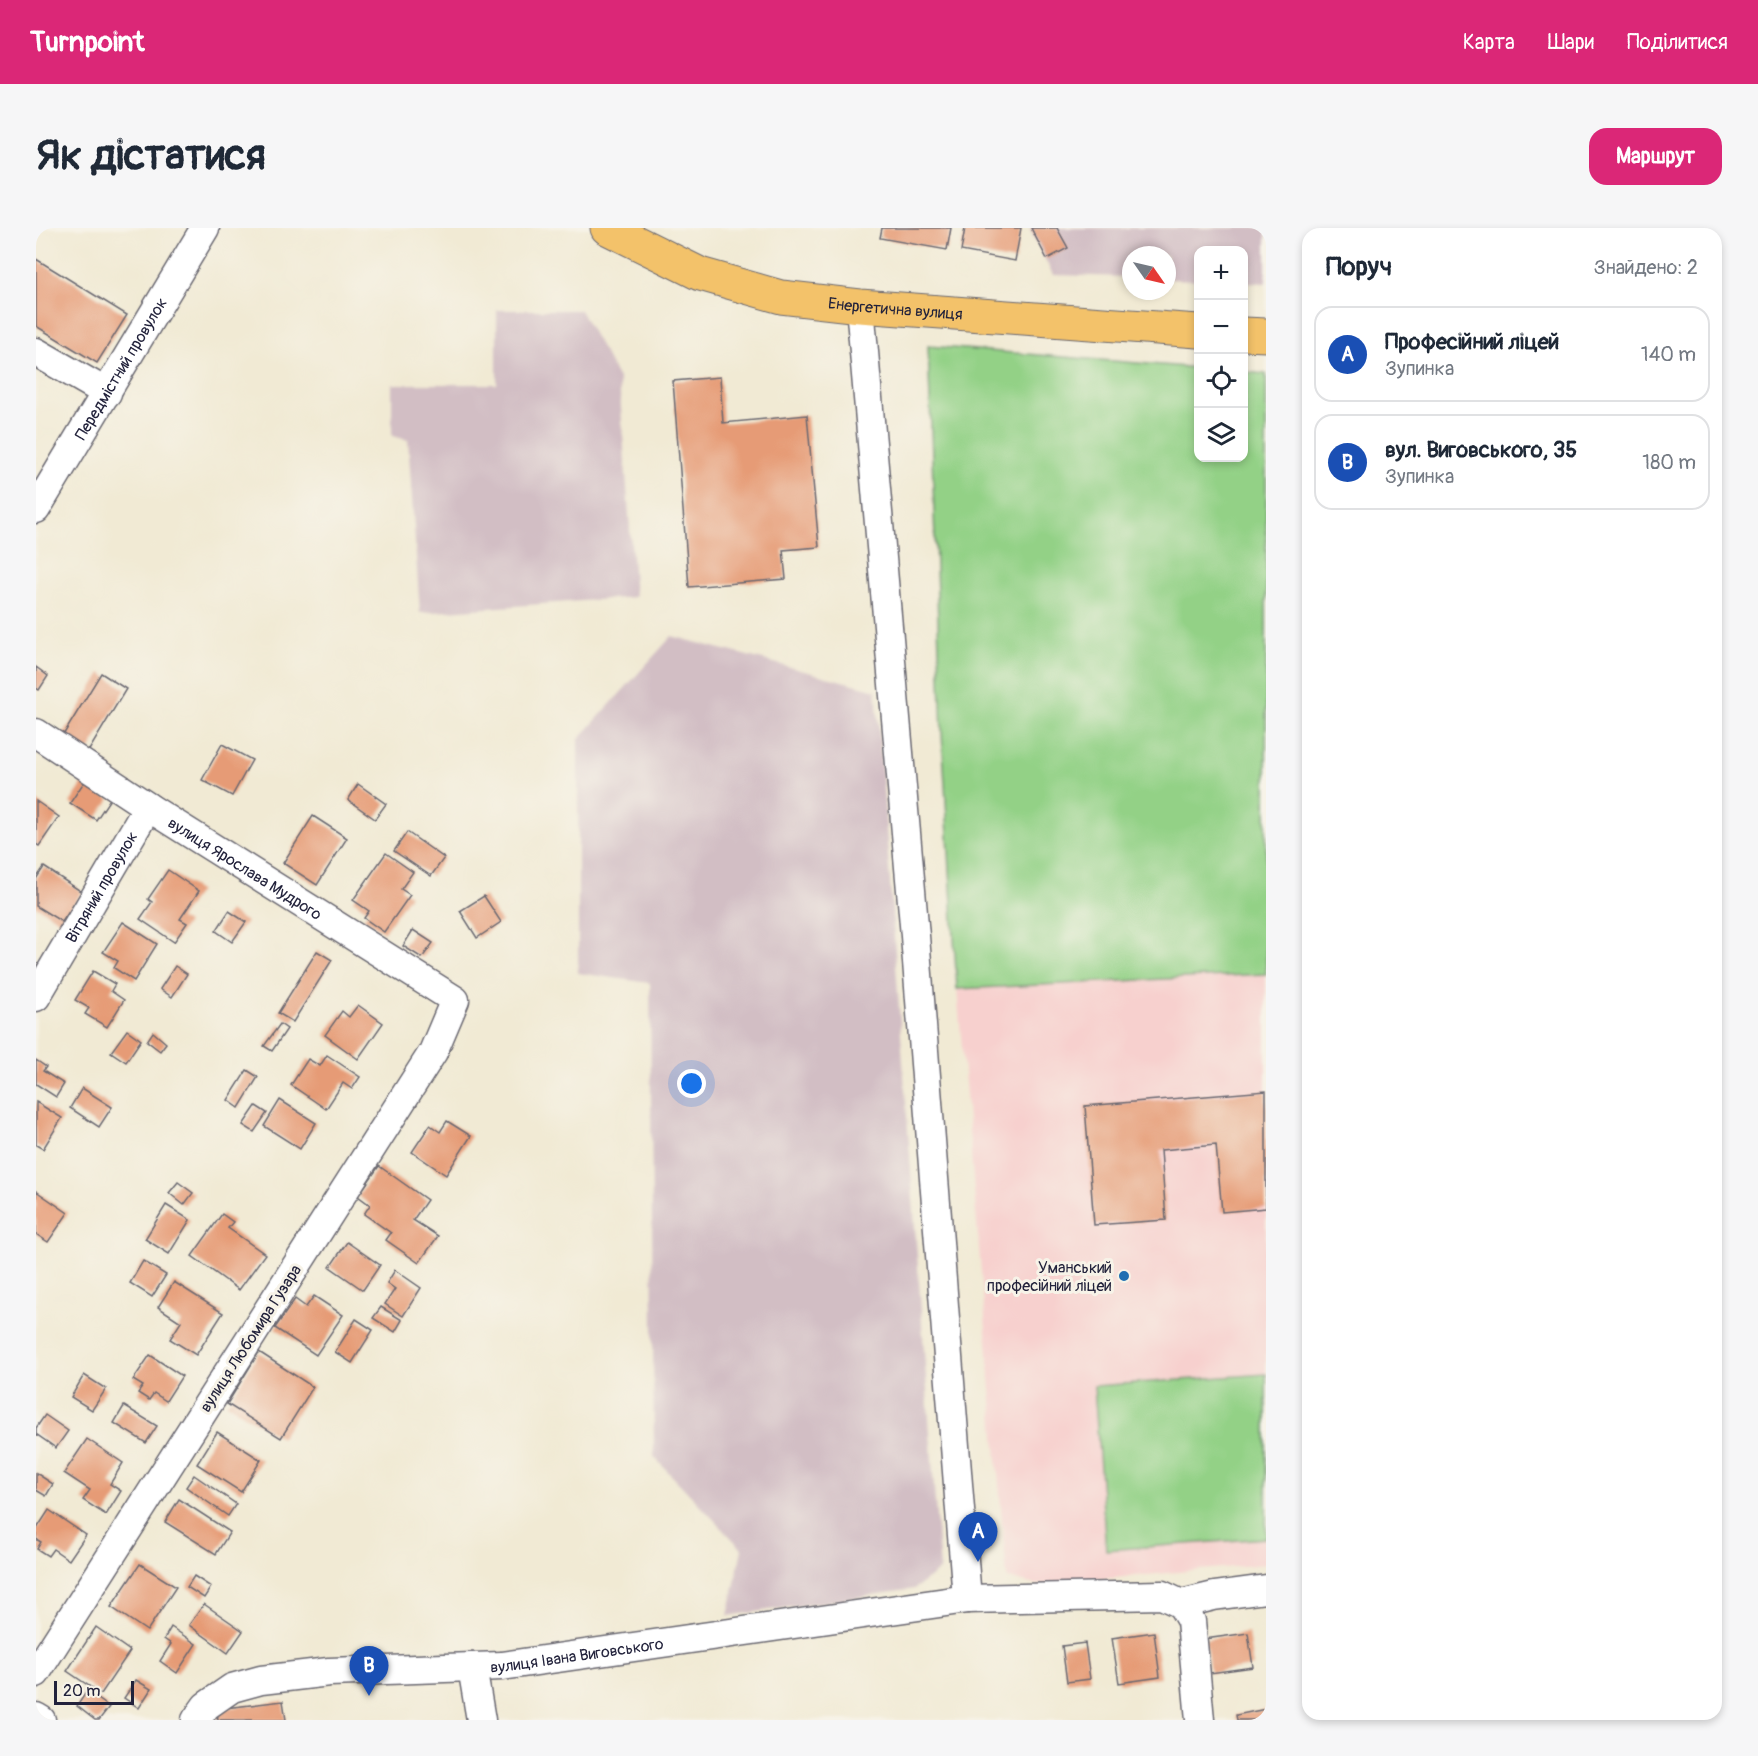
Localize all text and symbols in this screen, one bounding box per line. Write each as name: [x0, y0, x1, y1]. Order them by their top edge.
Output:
text: Turnpoint: [30, 25, 144, 60]
text: Карта: [1463, 29, 1515, 56]
text: Шари: [1548, 29, 1594, 56]
text: Поділитися: [1627, 29, 1728, 56]
button: Маршрут: [1589, 128, 1722, 185]
text: Як дістатися: [36, 130, 266, 182]
north arrow: [1122, 246, 1176, 300]
map controls: [1194, 246, 1248, 462]
button: +: [1194, 246, 1248, 300]
text: Поруч: [1326, 251, 1392, 283]
text: Знайдено: 2: [1594, 255, 1698, 280]
street label: Енергетична вулиця: [827, 293, 963, 325]
street label: Передмістний провулок: [71, 294, 172, 444]
button: −: [1194, 300, 1248, 354]
text: Професійний ліцей: [1385, 328, 1559, 356]
text: A: [1341, 342, 1354, 367]
text: 140 m: [1641, 342, 1696, 367]
button: locate: [1194, 354, 1248, 408]
text: Зупинка: [1385, 356, 1454, 381]
button: layers: [1194, 408, 1248, 462]
text: вул. Виговського, 35: [1385, 436, 1577, 464]
text: B: [1342, 450, 1353, 475]
text: 180 m: [1642, 450, 1696, 475]
text: Зупинка: [1385, 464, 1454, 489]
street label: вулиця Ярослава Мудрого: [164, 813, 326, 925]
street label: Вітряний провулок: [61, 828, 142, 946]
your location: [677, 1069, 706, 1098]
place label: Уманський професійний ліцей: [987, 1258, 1112, 1296]
street label: вулиця Любомира Гузара: [196, 1261, 306, 1416]
marker: Уманський професійний ліцей: [1117, 1269, 1131, 1283]
pin: A: [958, 1512, 998, 1562]
street label: вулиця Івана Виговського: [490, 1634, 665, 1677]
pin: B: [350, 1646, 388, 1696]
scale bar: [54, 1678, 134, 1706]
text: 20 m: [63, 1681, 101, 1701]

